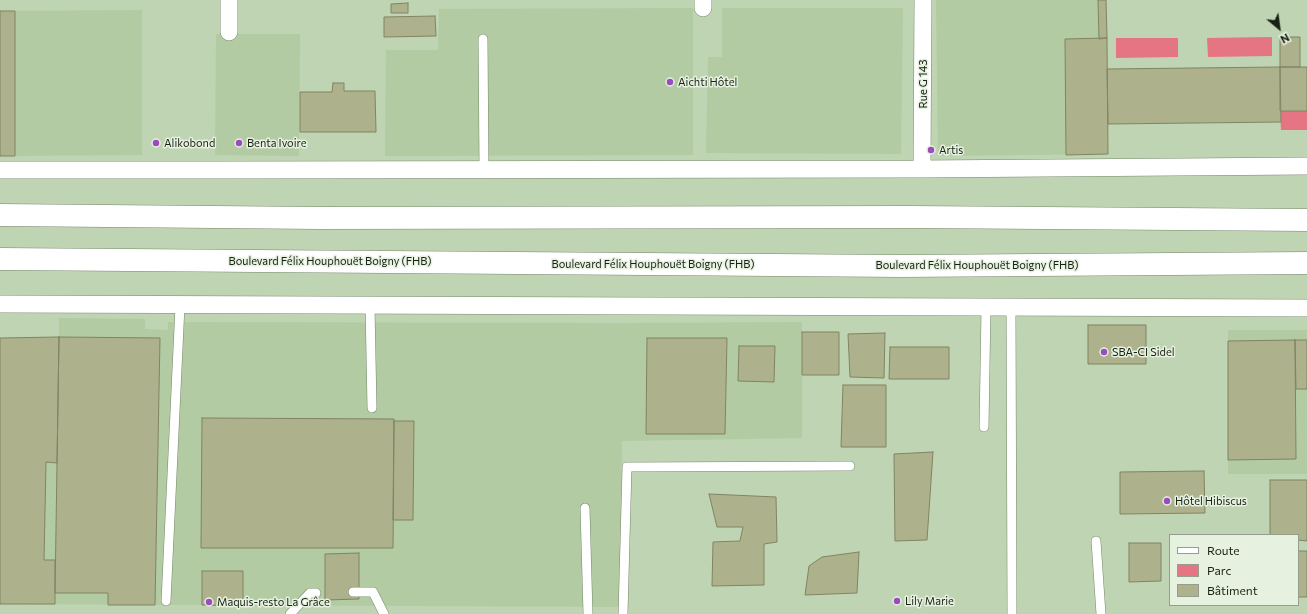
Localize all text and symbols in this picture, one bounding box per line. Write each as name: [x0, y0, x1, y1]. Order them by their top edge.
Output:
north arrow: [1259, 8, 1299, 48]
text: N: [1278, 31, 1292, 47]
street label: Rue G 143: [916, 59, 930, 109]
place label: Aichti Hôtel: [678, 75, 737, 89]
marker: Aichti Hôtel: [665, 77, 675, 87]
place label: Alikobond: [164, 136, 215, 150]
place label: Benta Ivoire: [247, 136, 307, 150]
marker: Alikobond: [151, 138, 161, 148]
marker: Benta Ivoire: [234, 138, 244, 148]
place label: Artis: [939, 143, 963, 157]
marker: Artis: [926, 145, 936, 155]
street label: Boulevard Félix Houphouët Boigny (FHB): [229, 254, 431, 268]
street label: Boulevard Félix Houphouët Boigny (FHB): [552, 257, 754, 271]
street label: Boulevard Félix Houphouët Boigny (FHB): [876, 258, 1078, 272]
place label: SBA-CI Sidel: [1112, 345, 1174, 359]
marker: SBA-CI Sidel: [1099, 347, 1109, 357]
place label: Hôtel Hibiscus: [1175, 494, 1247, 508]
marker: Hôtel Hibiscus: [1162, 496, 1172, 506]
legend: [1169, 534, 1299, 606]
text: Route: [1207, 543, 1240, 557]
text: Parc: [1207, 563, 1231, 577]
text: Bâtiment: [1207, 583, 1258, 597]
place label: Lily Marie: [905, 594, 954, 608]
place label: Maquis-resto La Grâce: [217, 595, 330, 609]
marker: Lily Marie: [892, 596, 902, 606]
marker: Maquis-resto La Grâce: [204, 597, 214, 607]

